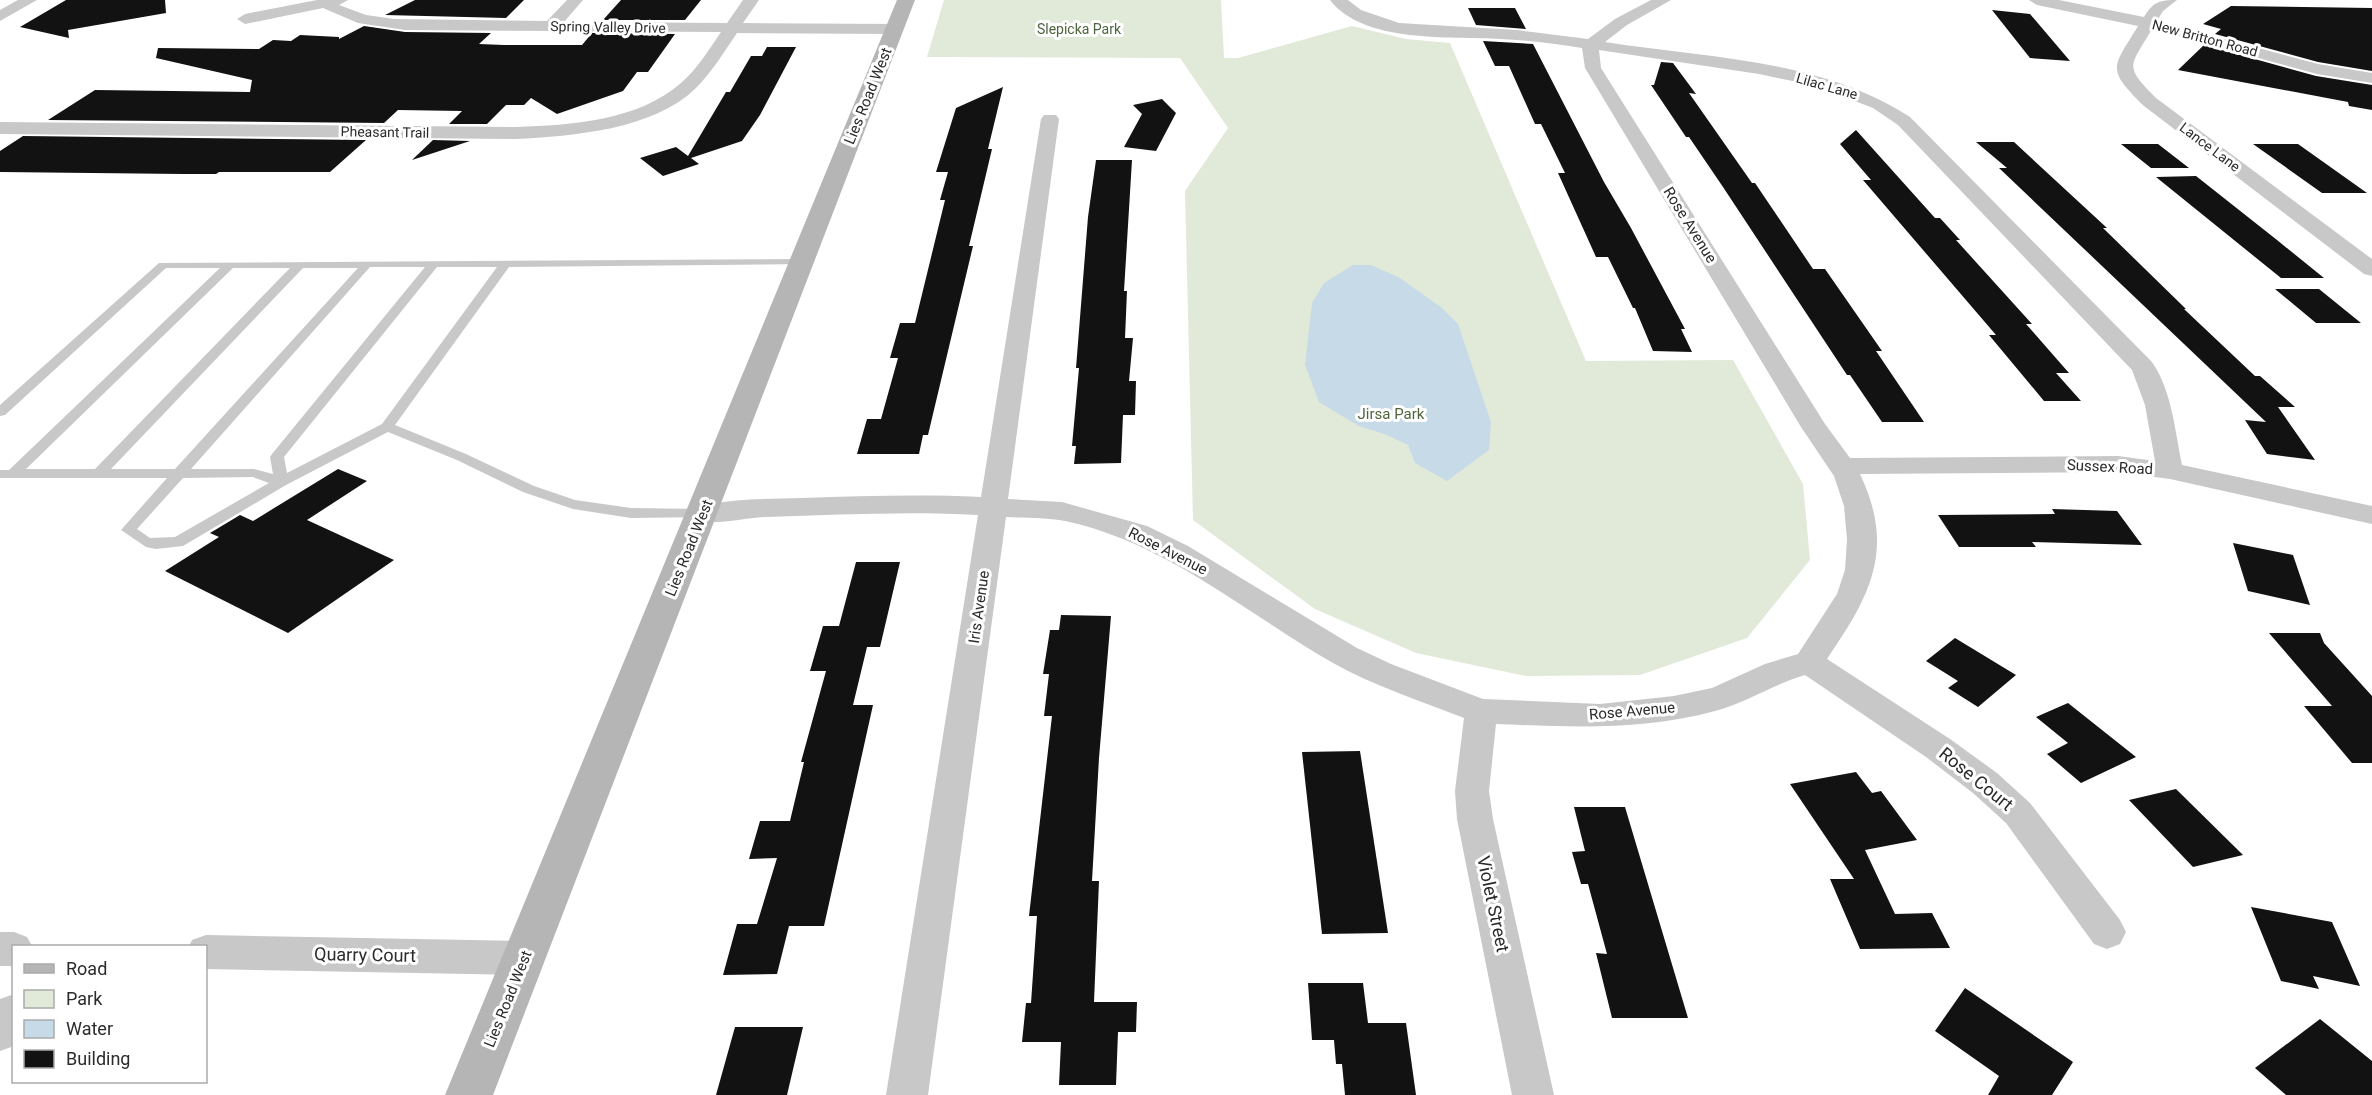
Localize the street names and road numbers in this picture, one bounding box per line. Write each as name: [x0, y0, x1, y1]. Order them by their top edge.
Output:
street label: New Britton Road: [2150, 16, 2260, 60]
street label: Spring Valley Drive: [550, 18, 666, 36]
street label: Lies Road West: [840, 45, 896, 147]
street label: Lilac Lane: [1794, 70, 1860, 102]
street label: Lance Lane: [2177, 119, 2243, 175]
street label: Pheasant Trail: [341, 123, 429, 141]
street label: Rose Avenue: [1660, 184, 1721, 266]
street label: Sussex Road: [2066, 456, 2154, 478]
street label: Lies Road West: [661, 497, 717, 599]
street label: Rose Avenue: [1125, 523, 1211, 579]
street label: Iris Avenue: [965, 569, 993, 645]
street label: Rose Avenue: [1588, 698, 1676, 724]
street label: Rose Court: [1935, 742, 2018, 815]
street label: Violet Street: [1473, 854, 1514, 954]
street label: Quarry Court: [314, 943, 416, 966]
street label: Lies Road West: [480, 948, 536, 1050]

